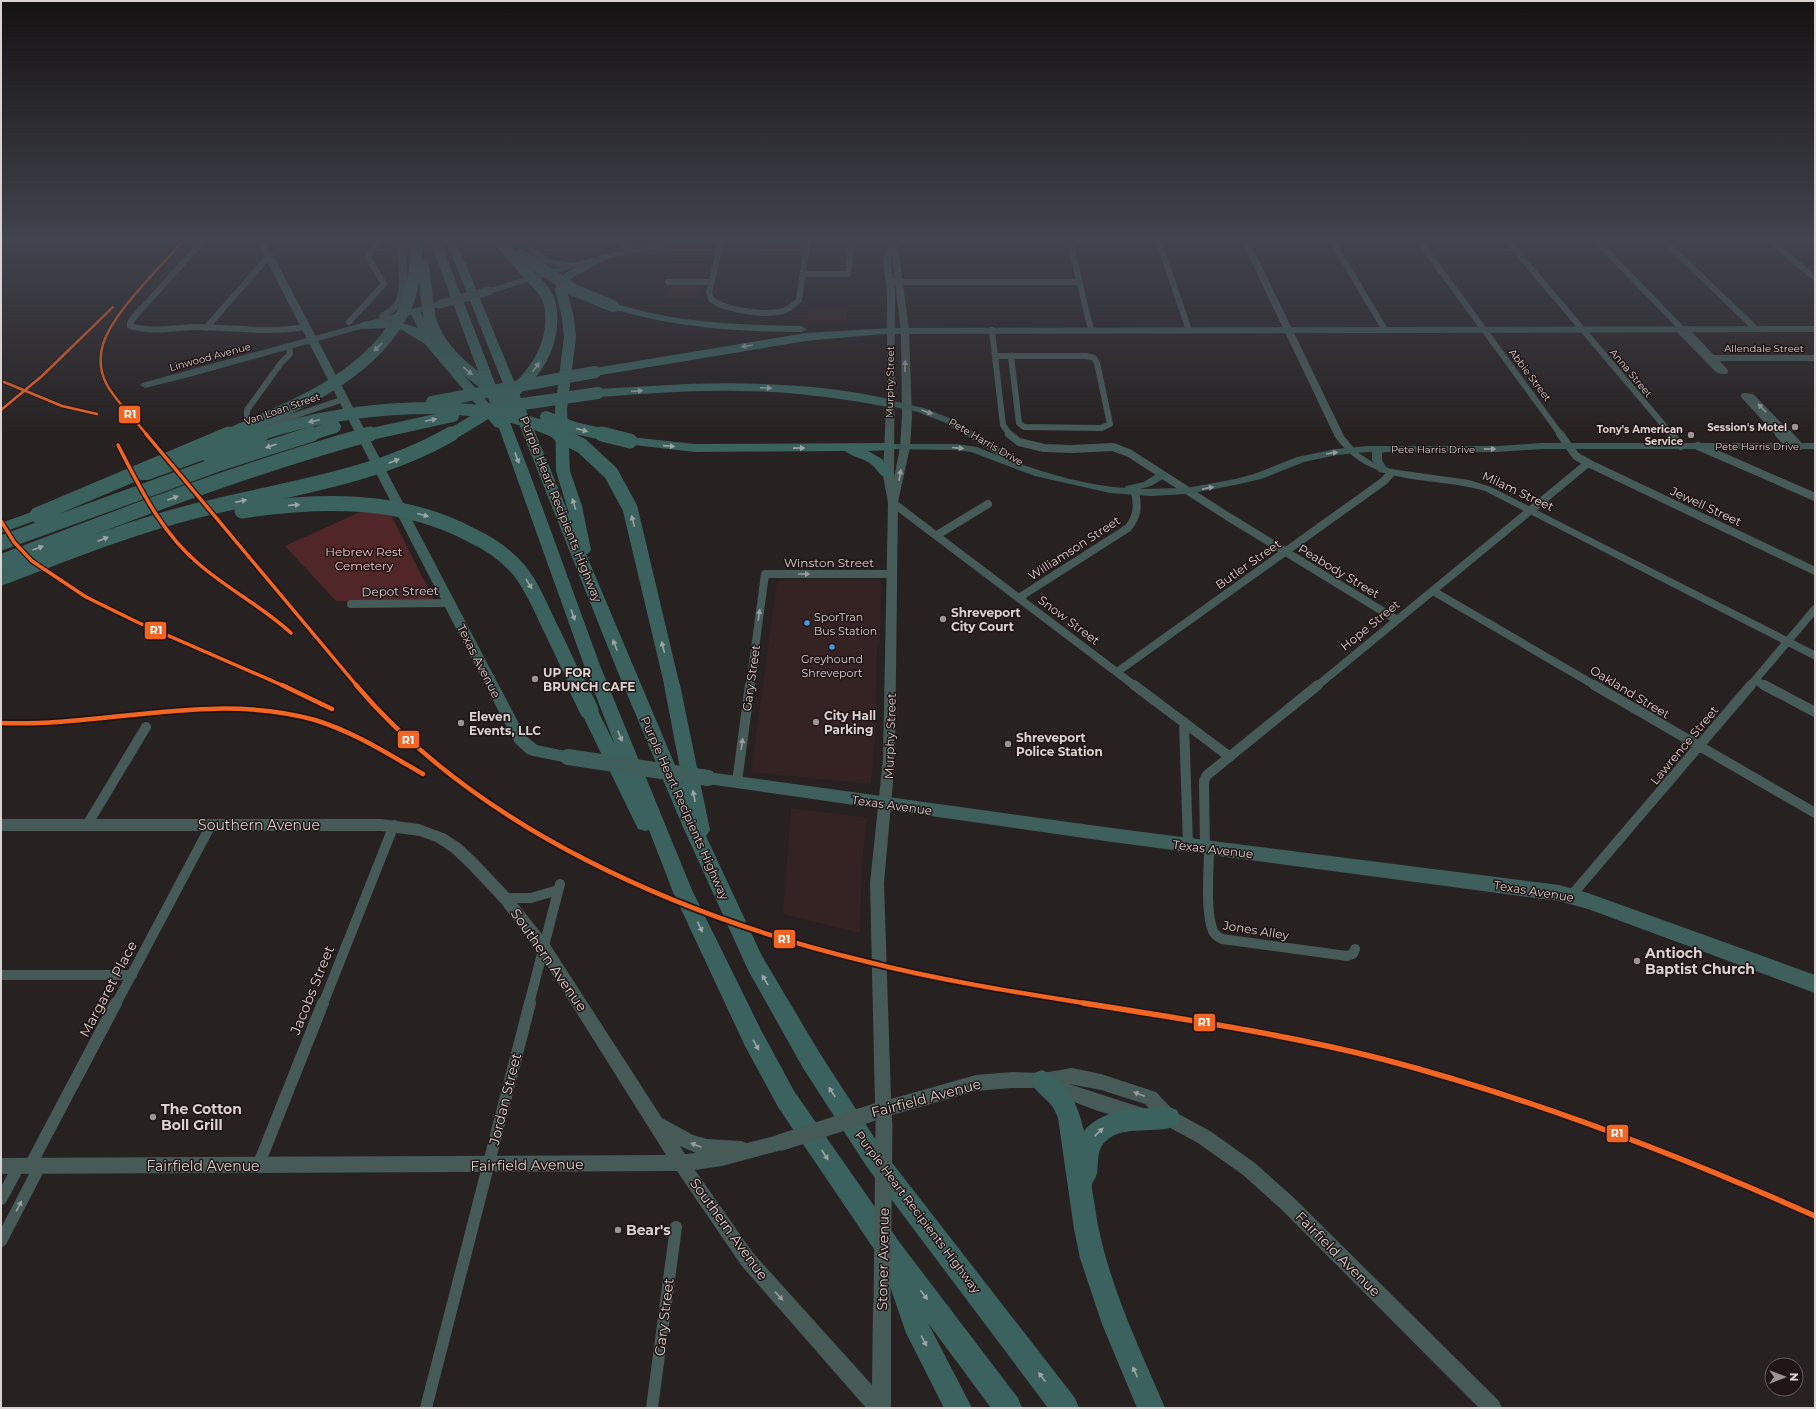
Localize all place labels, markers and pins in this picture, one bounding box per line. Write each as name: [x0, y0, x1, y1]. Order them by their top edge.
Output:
place label: Session's Motel: [1707, 421, 1787, 434]
marker: Session's Motel: [1790, 422, 1800, 432]
place label: Tony's American Service: [1597, 423, 1683, 448]
marker: Tony's American Service: [1686, 430, 1696, 440]
place label: Shreveport City Court: [951, 605, 1022, 634]
place label: SporTran Bus Station: [814, 610, 877, 638]
marker: Shreveport City Court: [938, 614, 948, 624]
marker: SporTran Bus Station: [802, 618, 812, 628]
marker: Greyhound Shreveport: [827, 642, 837, 652]
place label: Greyhound Shreveport: [801, 652, 863, 680]
place label: UP FOR BRUNCH CAFE: [543, 665, 635, 694]
marker: UP FOR BRUNCH CAFE: [530, 674, 540, 684]
place label: City Hall Parking: [824, 708, 876, 737]
place label: Eleven Events, LLC: [469, 709, 541, 738]
marker: City Hall Parking: [811, 717, 821, 727]
marker: Eleven Events, LLC: [456, 718, 466, 728]
place label: Shreveport Police Station: [1016, 730, 1103, 759]
marker: Shreveport Police Station: [1003, 739, 1013, 749]
place label: Antioch Baptist Church: [1644, 944, 1755, 978]
marker: Antioch Baptist Church: [1632, 956, 1642, 966]
place label: The Cotton Boll Grill: [161, 1100, 242, 1134]
marker: The Cotton Boll Grill: [148, 1112, 158, 1122]
place label: Bear's: [626, 1221, 671, 1239]
marker: Bear's: [613, 1225, 623, 1235]

